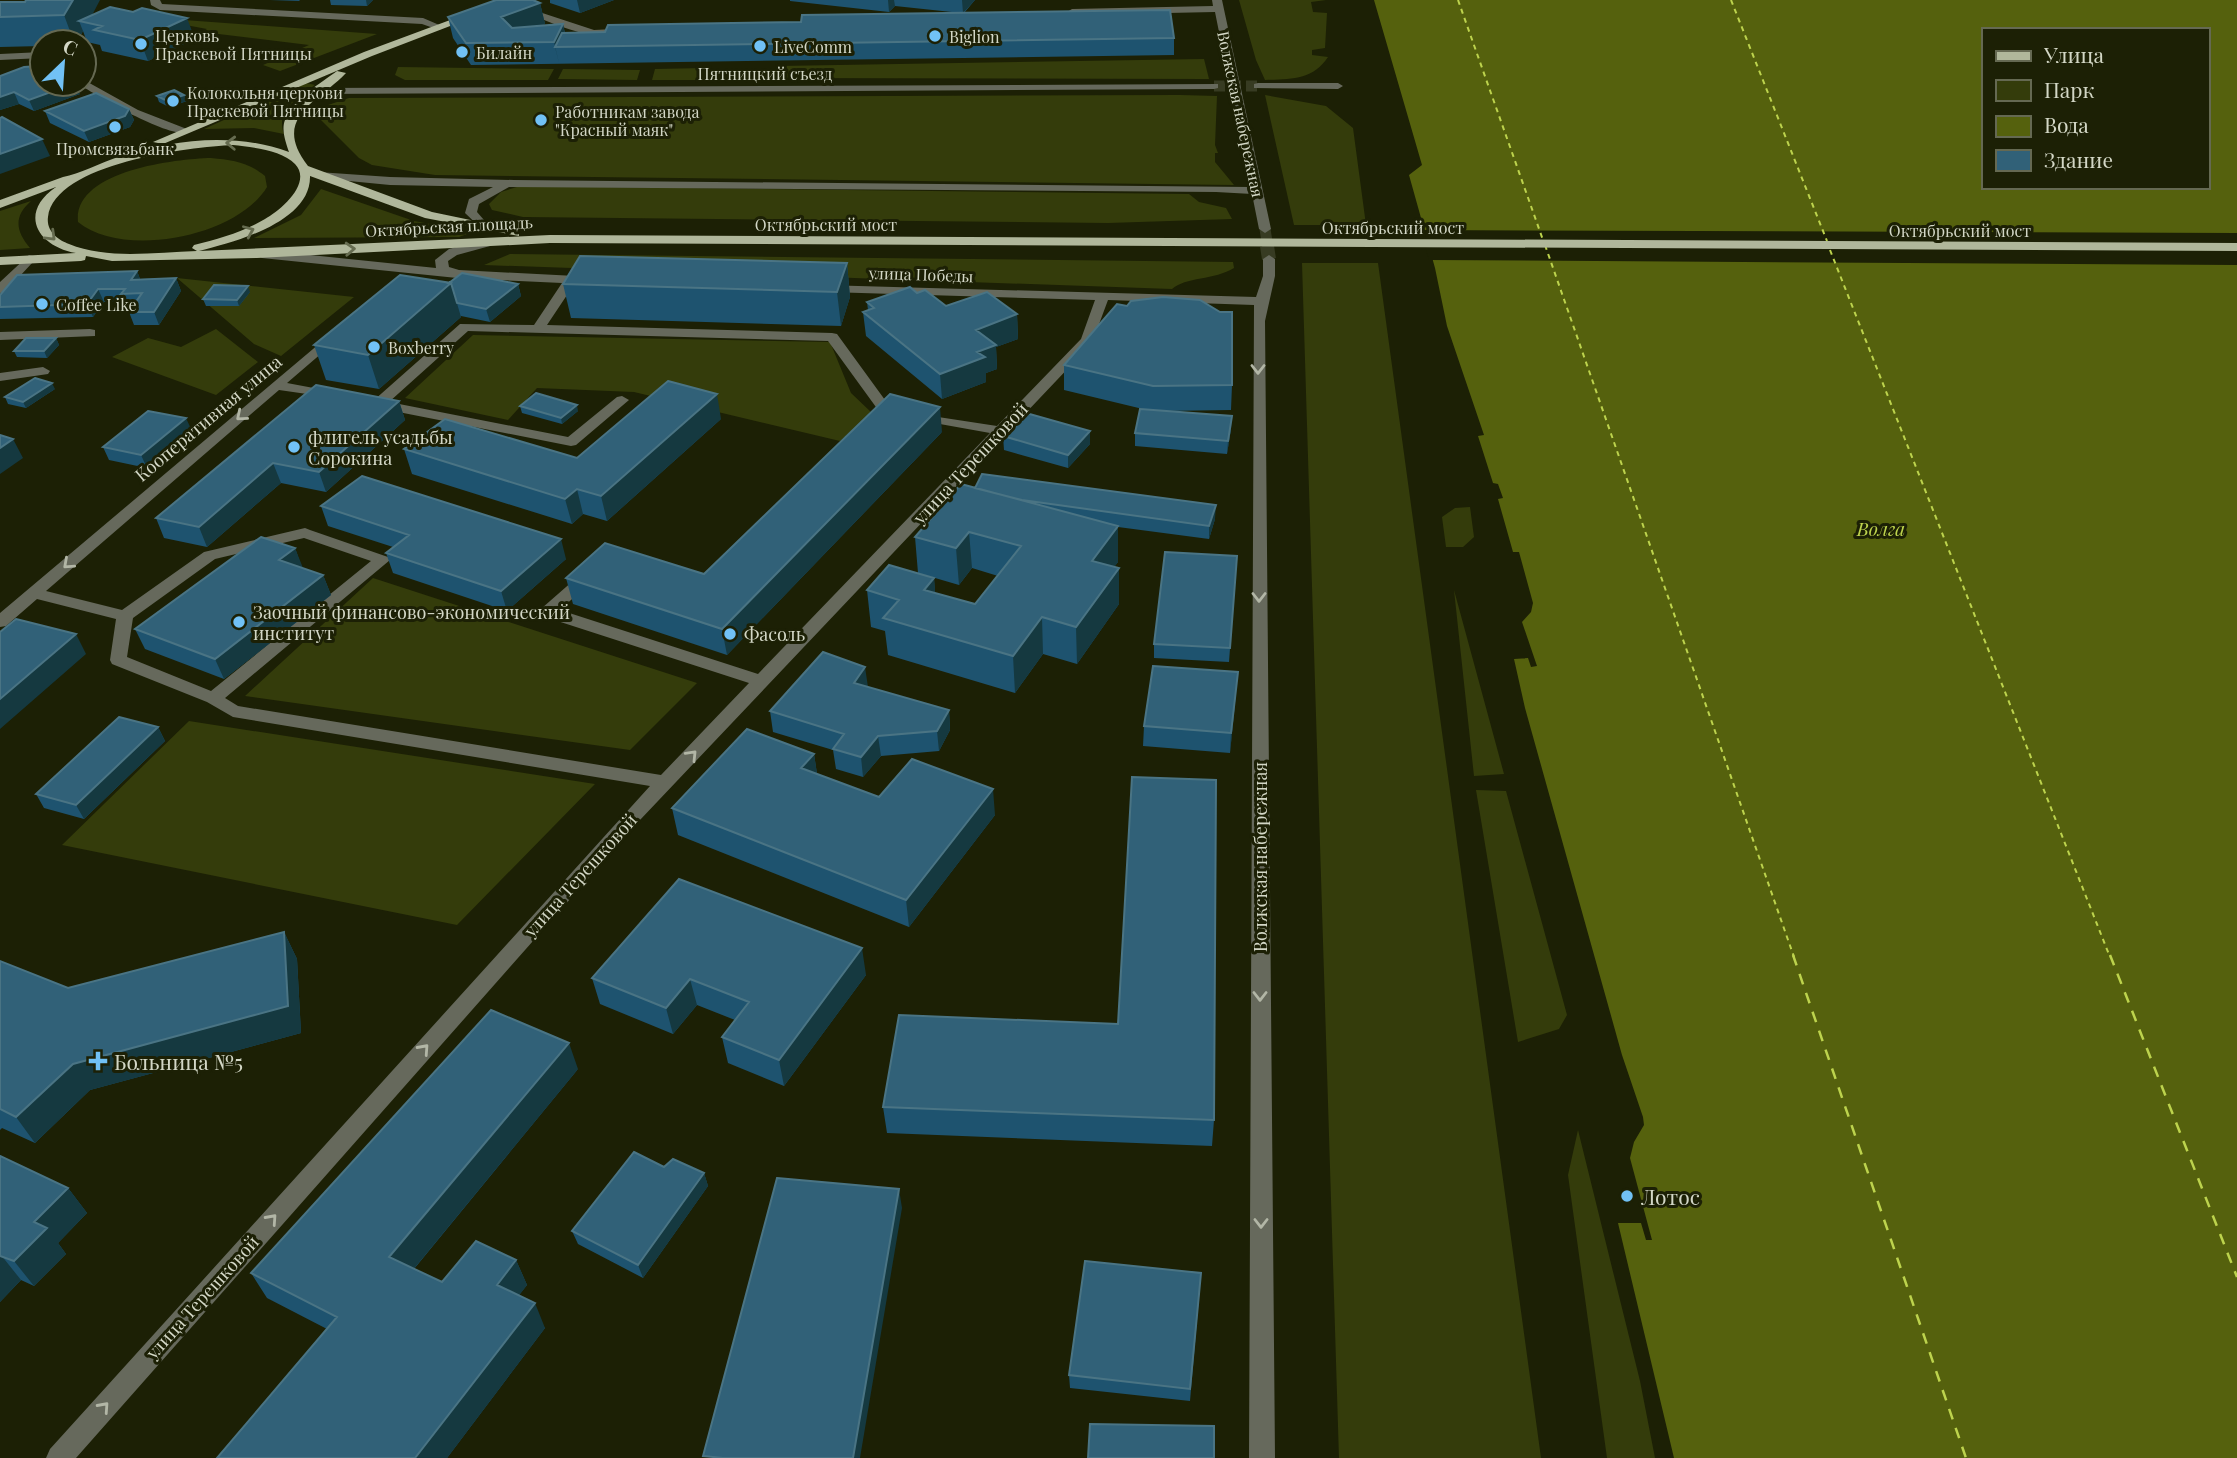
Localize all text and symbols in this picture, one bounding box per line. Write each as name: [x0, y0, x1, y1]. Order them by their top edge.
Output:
place label: Церковь Праскевой Пятницы: [155, 25, 312, 64]
place label: Biglion: [949, 26, 1000, 47]
north arrow: [28, 28, 98, 98]
marker: Biglion: [927, 28, 943, 44]
legend: [1982, 28, 2209, 189]
street label: Волжская набережная: [1213, 29, 1269, 199]
text: С: [59, 32, 82, 61]
marker: Церковь Праскевой Пятницы: [133, 36, 149, 52]
place label: LiveComm: [774, 36, 852, 57]
marker: LiveComm: [752, 38, 768, 54]
text: Улица: [2043, 40, 2105, 68]
place label: Билайн: [476, 42, 533, 63]
marker: Билайн: [454, 44, 470, 60]
street label: Пятницкий съезд: [698, 63, 833, 84]
text: Парк: [2044, 75, 2094, 103]
place label: Колокольня церкови Праскевой Пятницы: [187, 82, 344, 121]
marker: Колокольня церкови Праскевой Пятницы: [165, 93, 181, 109]
place label: Работникам завода "Красный маяк": [555, 101, 699, 140]
text: Вода: [2044, 110, 2089, 138]
marker: Работникам завода "Красный маяк": [533, 112, 549, 128]
marker: Промсвязьбанк: [107, 119, 123, 135]
one-way arrow: [225, 135, 236, 150]
place label: Промсвязьбанк: [56, 138, 174, 159]
text: Здание: [2044, 145, 2113, 173]
street label: Октябрьская площадь: [365, 211, 533, 241]
street label: Октябрьский мост: [755, 214, 897, 235]
street label: Октябрьский мост: [1322, 217, 1464, 238]
street label: Октябрьский мост: [1889, 220, 2031, 241]
one-way arrow: [242, 225, 254, 239]
one-way arrow: [43, 228, 56, 240]
one-way arrow: [344, 242, 355, 257]
street label: улица Победы: [867, 262, 974, 286]
place label: Coffee Like: [56, 294, 137, 315]
marker: Coffee Like: [34, 296, 50, 312]
place label: Boxberry: [388, 337, 454, 358]
marker: Boxberry: [366, 339, 382, 355]
street label: Кооперативная улица: [129, 349, 287, 487]
one-way arrow: [1250, 364, 1266, 375]
street label: улица Терешковой: [907, 397, 1033, 530]
one-way arrow: [236, 408, 249, 420]
place label: флигель усадьбы Сорокина: [308, 425, 453, 470]
marker: флигель усадьбы Сорокина: [286, 439, 302, 455]
water label: Волга: [1856, 515, 1905, 541]
one-way arrow: [63, 556, 76, 568]
one-way arrow: [1251, 592, 1267, 602]
place label: Заочный финансово-экономический институт: [253, 600, 570, 645]
marker: Заочный финансово-экономический институт: [231, 614, 247, 630]
place label: Фасоль: [744, 622, 805, 646]
marker: Фасоль: [722, 626, 738, 642]
one-way arrow: [684, 750, 697, 763]
street label: Волжская набережная: [1248, 761, 1272, 952]
street label: улица Терешковой: [517, 808, 642, 943]
one-way arrow: [1252, 991, 1268, 1001]
one-way arrow: [415, 1045, 428, 1058]
place label: Больница №5: [114, 1047, 243, 1075]
marker: Больница №5: [88, 1051, 108, 1071]
place label: Лотос: [1640, 1182, 1700, 1210]
marker: Лотос: [1619, 1188, 1635, 1204]
one-way arrow: [264, 1214, 276, 1227]
one-way arrow: [1253, 1218, 1269, 1229]
street label: улица Терешковой: [139, 1230, 264, 1365]
one-way arrow: [96, 1402, 108, 1415]

